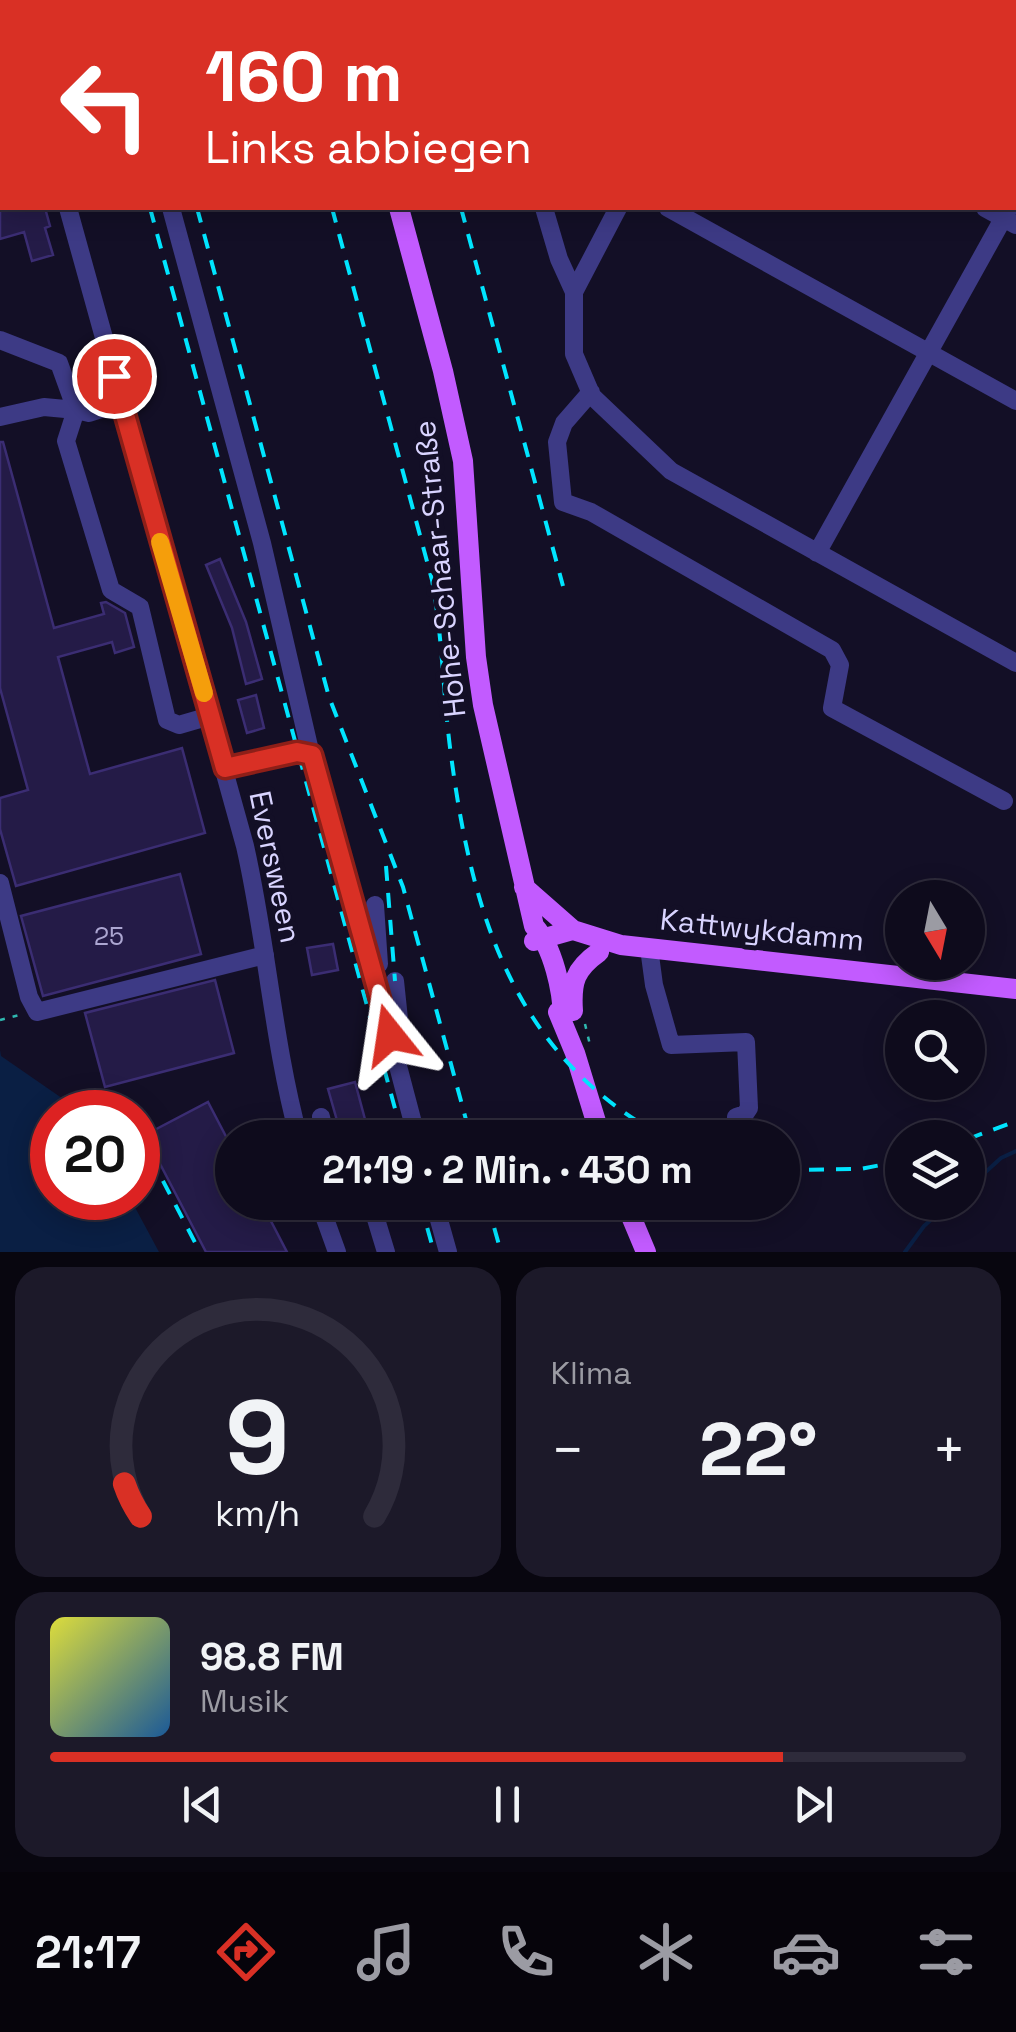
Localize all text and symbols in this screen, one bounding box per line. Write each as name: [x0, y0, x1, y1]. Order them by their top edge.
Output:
text: 160 m: [205, 32, 403, 121]
icon: left: [40, 40, 170, 170]
text: Links abbiegen: [205, 119, 532, 176]
pin: [72, 334, 157, 419]
icon: arrive: [87, 349, 142, 404]
street label: Hohe-Schaar-Straße: [405, 419, 474, 719]
street label: Eversween: [240, 787, 311, 946]
north arrow: [885, 880, 985, 980]
map controls: [885, 880, 985, 1220]
street label: Kattwykdamm: [658, 899, 866, 960]
house number: 25: [94, 920, 124, 952]
position arrow: [338, 983, 442, 1087]
button: search: [885, 1000, 985, 1100]
speed limit sign: 20: [30, 1090, 160, 1220]
button: layers: [885, 1120, 985, 1220]
text: 21:19 · 2 Min. · 430 m: [322, 1146, 693, 1194]
text: Klima: [551, 1353, 632, 1393]
text: 9: [226, 1372, 290, 1504]
text: 22°: [699, 1401, 818, 1497]
text: −: [551, 1415, 585, 1485]
text: +: [932, 1415, 966, 1485]
text: km/h: [215, 1491, 300, 1536]
text: 98.8 FM: [200, 1633, 344, 1681]
text: Musik: [200, 1681, 289, 1721]
icon: previous: [175, 1777, 230, 1832]
icon: pause: [480, 1777, 535, 1832]
icon: next: [786, 1777, 841, 1832]
icon: directions: [211, 1917, 281, 1987]
icon: music: [351, 1917, 421, 1987]
icon: phone: [491, 1917, 561, 1987]
icon: climate: [631, 1917, 701, 1987]
icon: car: [771, 1917, 841, 1987]
icon: filters: [911, 1917, 981, 1987]
text: 21:17: [35, 1924, 141, 1981]

